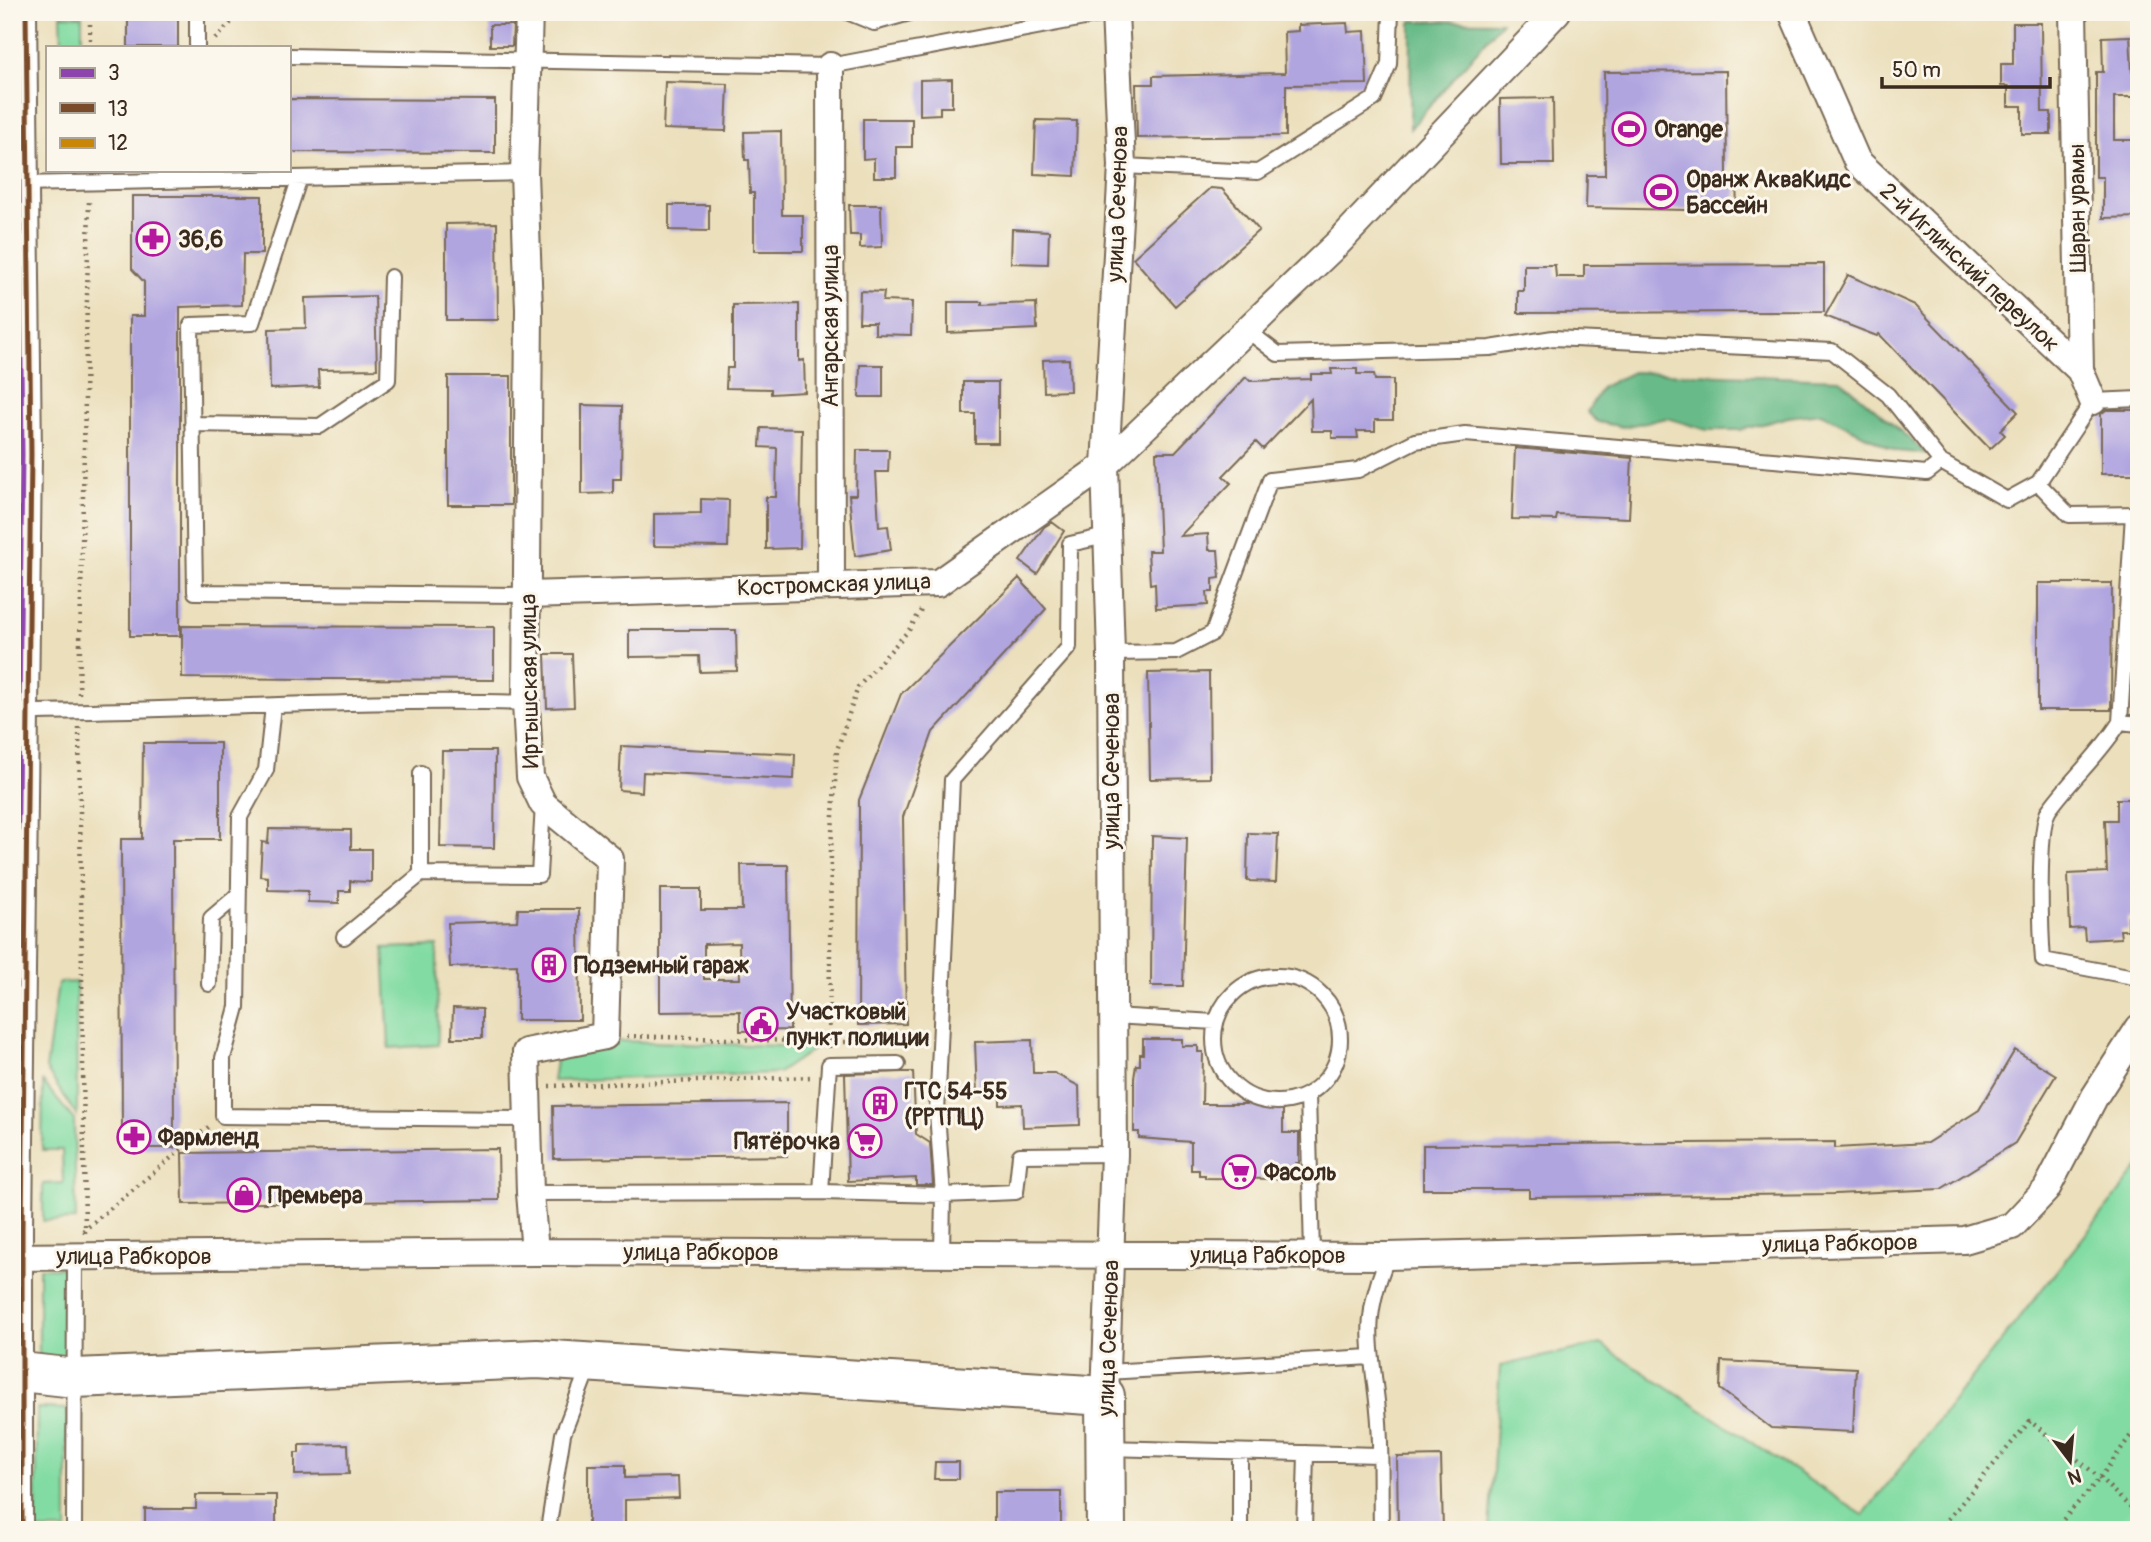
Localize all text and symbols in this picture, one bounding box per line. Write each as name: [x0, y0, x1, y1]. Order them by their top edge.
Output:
legend: [46, 46, 290, 172]
scale bar: [1882, 46, 2050, 90]
text: 50 m: [1892, 57, 1941, 84]
text: 3: [108, 60, 120, 87]
text: 13: [108, 96, 128, 123]
sports icon: Orange: [1610, 110, 1648, 148]
place label: Orange: [1654, 115, 1723, 144]
street label: улица Сеченова: [1100, 125, 1135, 284]
text: 12: [108, 130, 128, 157]
street label: Шаран урамы: [2062, 143, 2093, 273]
place label: Оранж АкваКидс Бассейн: [1686, 165, 1851, 220]
sports icon: Оранж АкваКидс Бассейн: [1642, 173, 1680, 211]
street label: 2-й Иглинский переулок: [1874, 177, 2066, 358]
pharmacy icon: 36,6: [134, 220, 172, 258]
place label: 36,6: [178, 225, 223, 254]
street label: Ангарская улица: [816, 244, 845, 408]
street label: Костромская улица: [737, 567, 931, 602]
street label: Иртышская улица: [513, 593, 546, 769]
street label: улица Сеченова: [1097, 693, 1126, 850]
building icon: Подземный гараж: [530, 946, 568, 984]
place label: Подземный гараж: [574, 951, 750, 980]
place label: Участковый пункт полиции: [786, 997, 929, 1052]
public building icon: Участковый пункт полиции: [742, 1005, 780, 1043]
place label: ГТС 54-55 (РРТПЦ): [904, 1077, 1008, 1132]
building icon: ГТС 54-55 (РРТПЦ): [861, 1085, 899, 1123]
pharmacy icon: Фармленд: [115, 1118, 153, 1156]
supermarket icon: Пятёрочка: [846, 1122, 884, 1160]
place label: Фармленд: [157, 1123, 260, 1152]
place label: Пятёрочка: [734, 1127, 840, 1156]
supermarket icon: Фасоль: [1220, 1153, 1258, 1191]
place label: Фасоль: [1263, 1158, 1337, 1187]
shop icon: Премьера: [225, 1176, 263, 1214]
place label: Премьера: [268, 1181, 363, 1210]
street label: улица Рабкоров: [1761, 1228, 1918, 1259]
street label: улица Рабкоров: [622, 1238, 779, 1267]
street label: улица Рабкоров: [1189, 1241, 1346, 1270]
street label: улица Рабкоров: [55, 1242, 212, 1271]
street label: улица Сеченова: [1091, 1259, 1126, 1418]
north arrow: [2036, 1426, 2106, 1496]
text: N: [2065, 1463, 2084, 1490]

